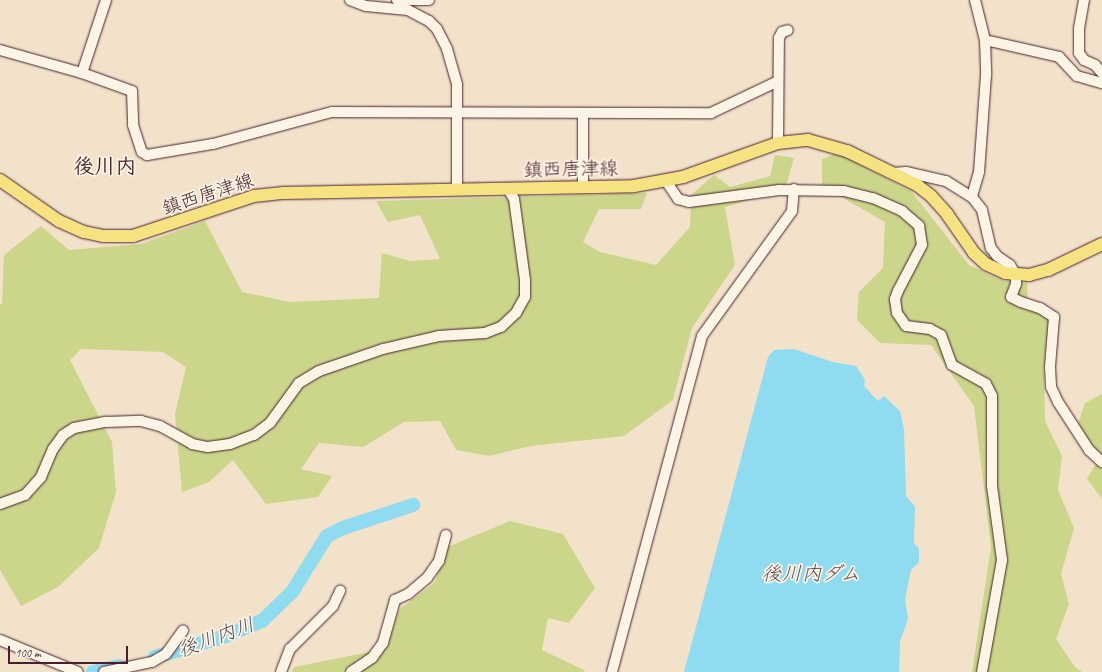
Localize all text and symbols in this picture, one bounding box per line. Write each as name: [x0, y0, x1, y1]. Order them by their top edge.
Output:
district label: 後川内: [74, 153, 136, 179]
street label: 鎮西唐津線: [523, 158, 619, 182]
street label: 鎮西唐津線: [159, 169, 257, 221]
water label: 後川内ダム: [761, 561, 861, 585]
water label: 後川内川: [174, 612, 258, 662]
scale bar: [10, 638, 130, 664]
text: 100 m: [15, 645, 41, 661]

